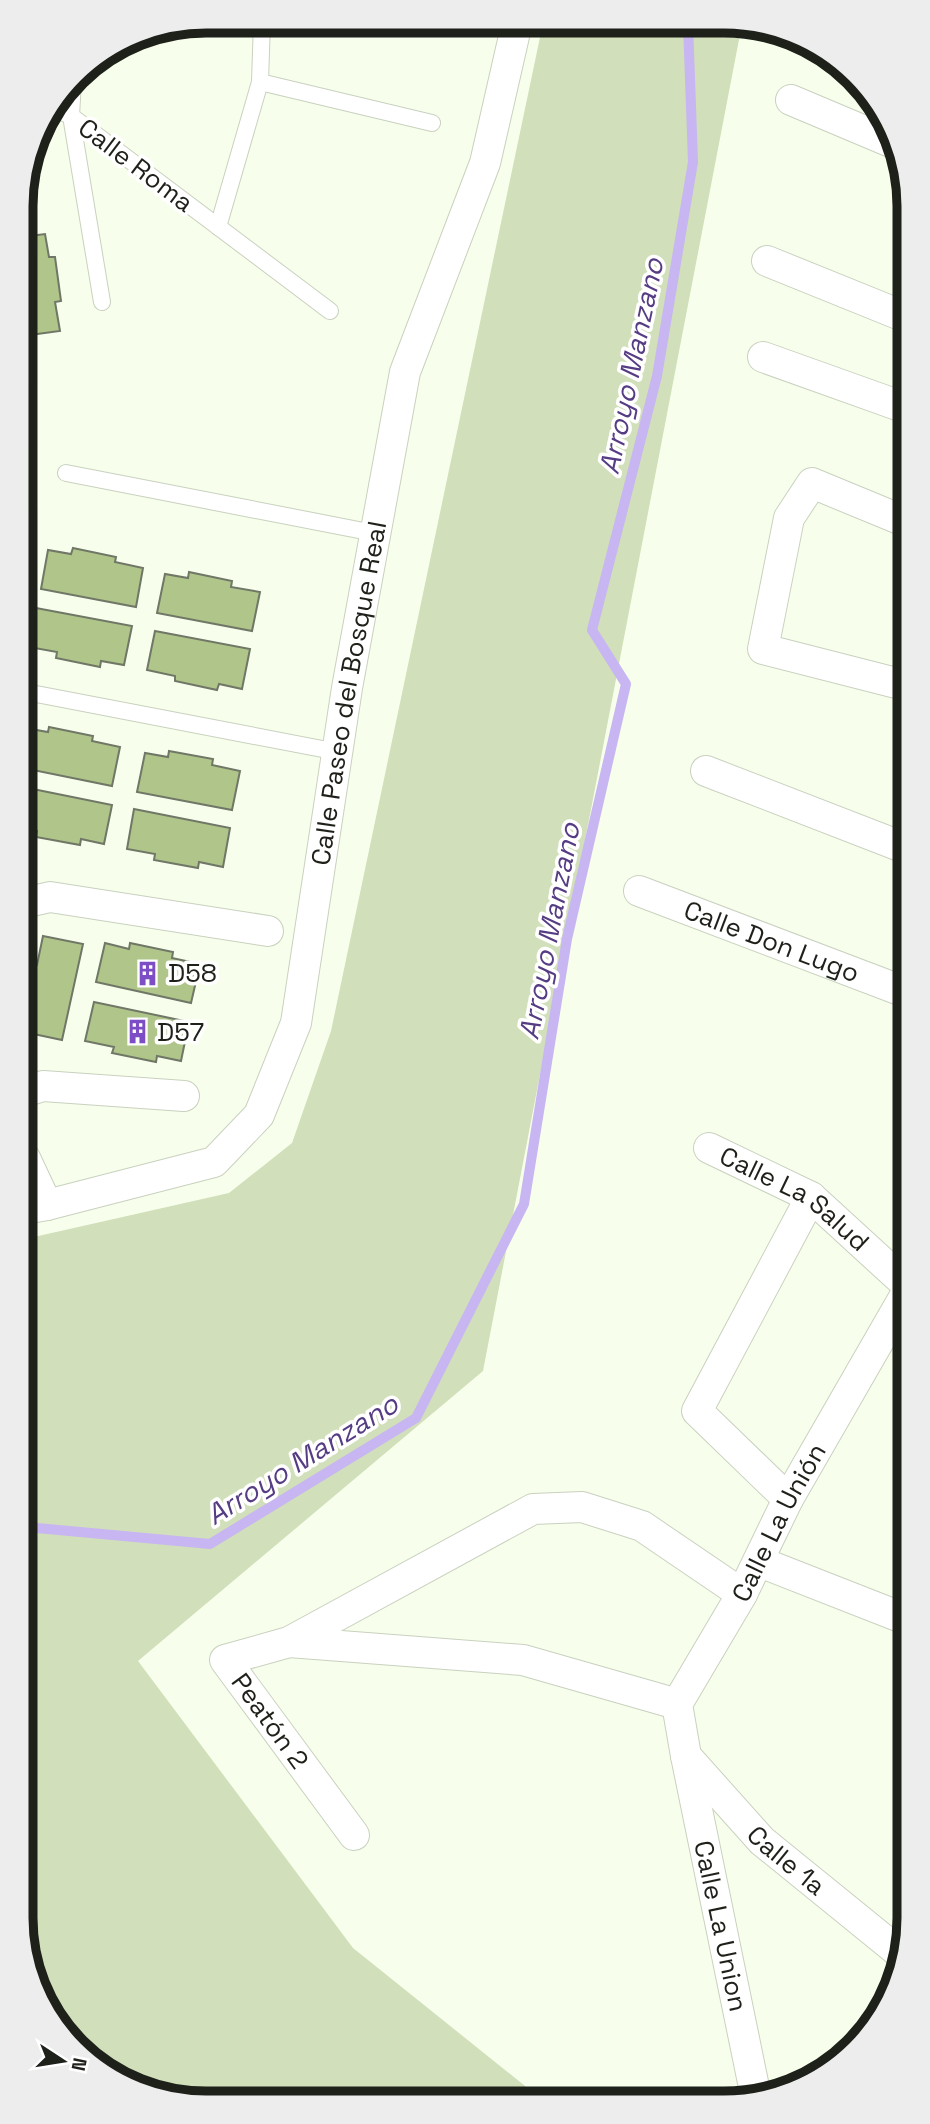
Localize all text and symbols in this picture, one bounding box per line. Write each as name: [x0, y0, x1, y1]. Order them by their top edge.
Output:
street label: Calle Roma: [71, 110, 201, 220]
water label: Arroyo Manzano: [591, 254, 672, 477]
street label: Calle Paseo del Bosque Real: [303, 518, 394, 868]
water label: Arroyo Manzano: [510, 819, 588, 1042]
street label: Calle Don Lugo: [679, 893, 864, 990]
place label: D58: [168, 956, 217, 990]
building icon: D58: [134, 959, 162, 987]
place label: D57: [157, 1015, 204, 1049]
building icon: D57: [123, 1018, 151, 1046]
street label: Calle La Salud: [714, 1139, 876, 1259]
water label: Arroyo Manzano: [199, 1385, 405, 1532]
street label: Calle La Unión: [724, 1437, 834, 1607]
street label: Peatón 2: [224, 1666, 316, 1776]
street label: Calle 1a: [739, 1818, 833, 1903]
street label: Calle La Union: [686, 1837, 756, 2015]
north arrow: [28, 2026, 98, 2096]
text: N: [66, 2056, 93, 2073]

